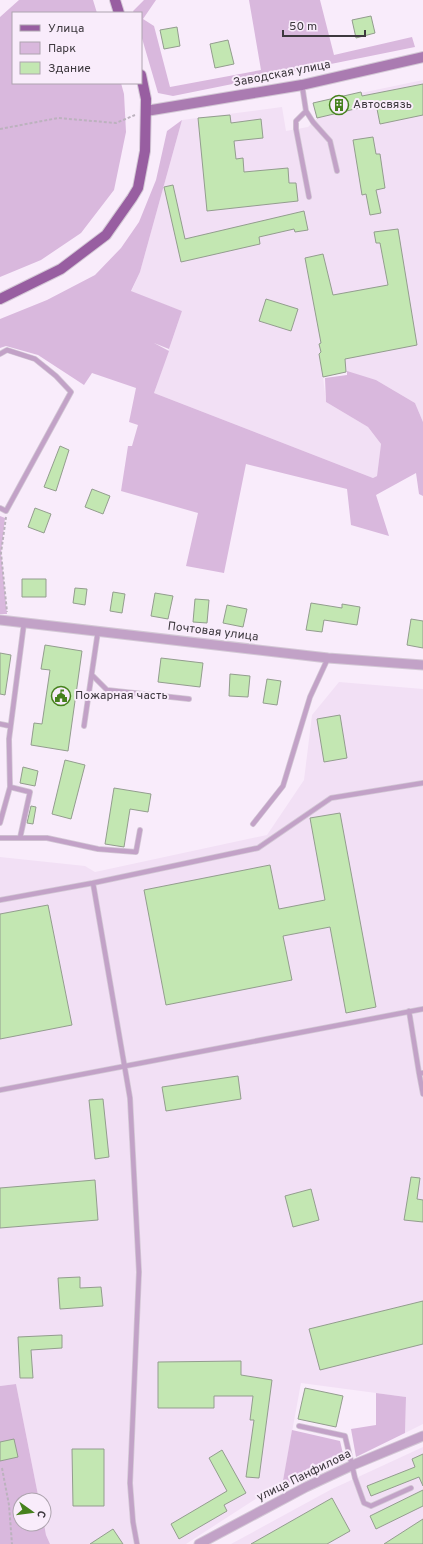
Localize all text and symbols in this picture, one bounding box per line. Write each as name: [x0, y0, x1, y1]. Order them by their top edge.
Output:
legend: [12, 12, 142, 84]
scale bar: [283, 12, 365, 38]
text: 50 m: [289, 19, 317, 35]
text: Улица: [48, 21, 84, 37]
text: Парк: [48, 41, 76, 57]
street label: Заводская улица: [232, 57, 332, 91]
text: Здание: [48, 61, 91, 77]
building icon: Автосвязь: [328, 94, 350, 116]
place label: Автосвязь: [353, 97, 412, 113]
street label: Почтовая улица: [167, 618, 259, 646]
public building icon: Пожарная часть: [50, 685, 72, 707]
place label: Пожарная часть: [75, 688, 168, 704]
street label: улица Панфилова: [254, 1446, 354, 1506]
north arrow: [12, 1492, 52, 1532]
text: С: [33, 1509, 48, 1519]

